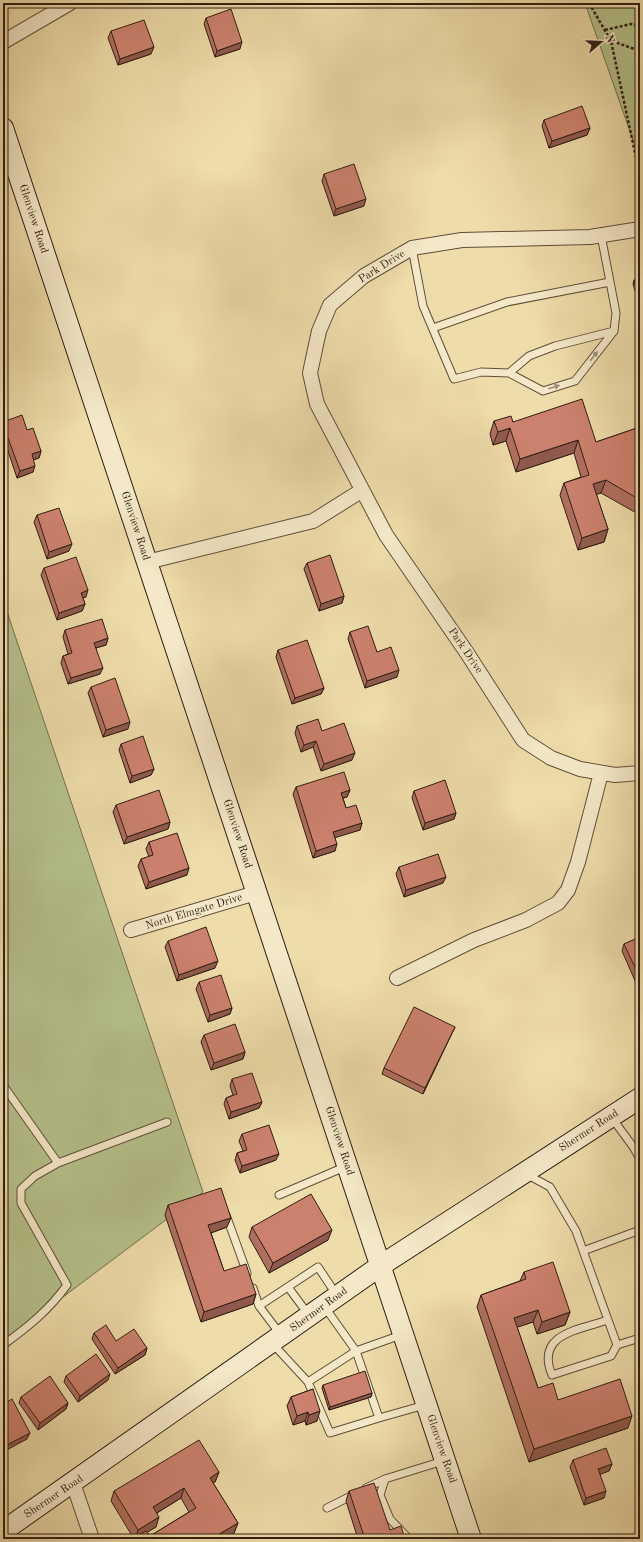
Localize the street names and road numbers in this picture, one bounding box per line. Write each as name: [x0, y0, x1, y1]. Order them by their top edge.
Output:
street label: Glenview Road: [17, 183, 49, 255]
street label: Park Drive: [357, 249, 407, 285]
street label: Glenview Road: [119, 490, 151, 562]
street label: Park Drive: [446, 626, 484, 676]
street label: Glenview Road: [221, 798, 253, 870]
street label: North Elmgate Drive: [144, 892, 244, 932]
street label: Glenview Road: [323, 1105, 355, 1177]
street label: Shermer Road: [557, 1108, 621, 1154]
street label: Shermer Road: [288, 1285, 350, 1335]
street label: Glenview Road: [424, 1413, 458, 1485]
street label: Shermer Road: [23, 1473, 86, 1521]

